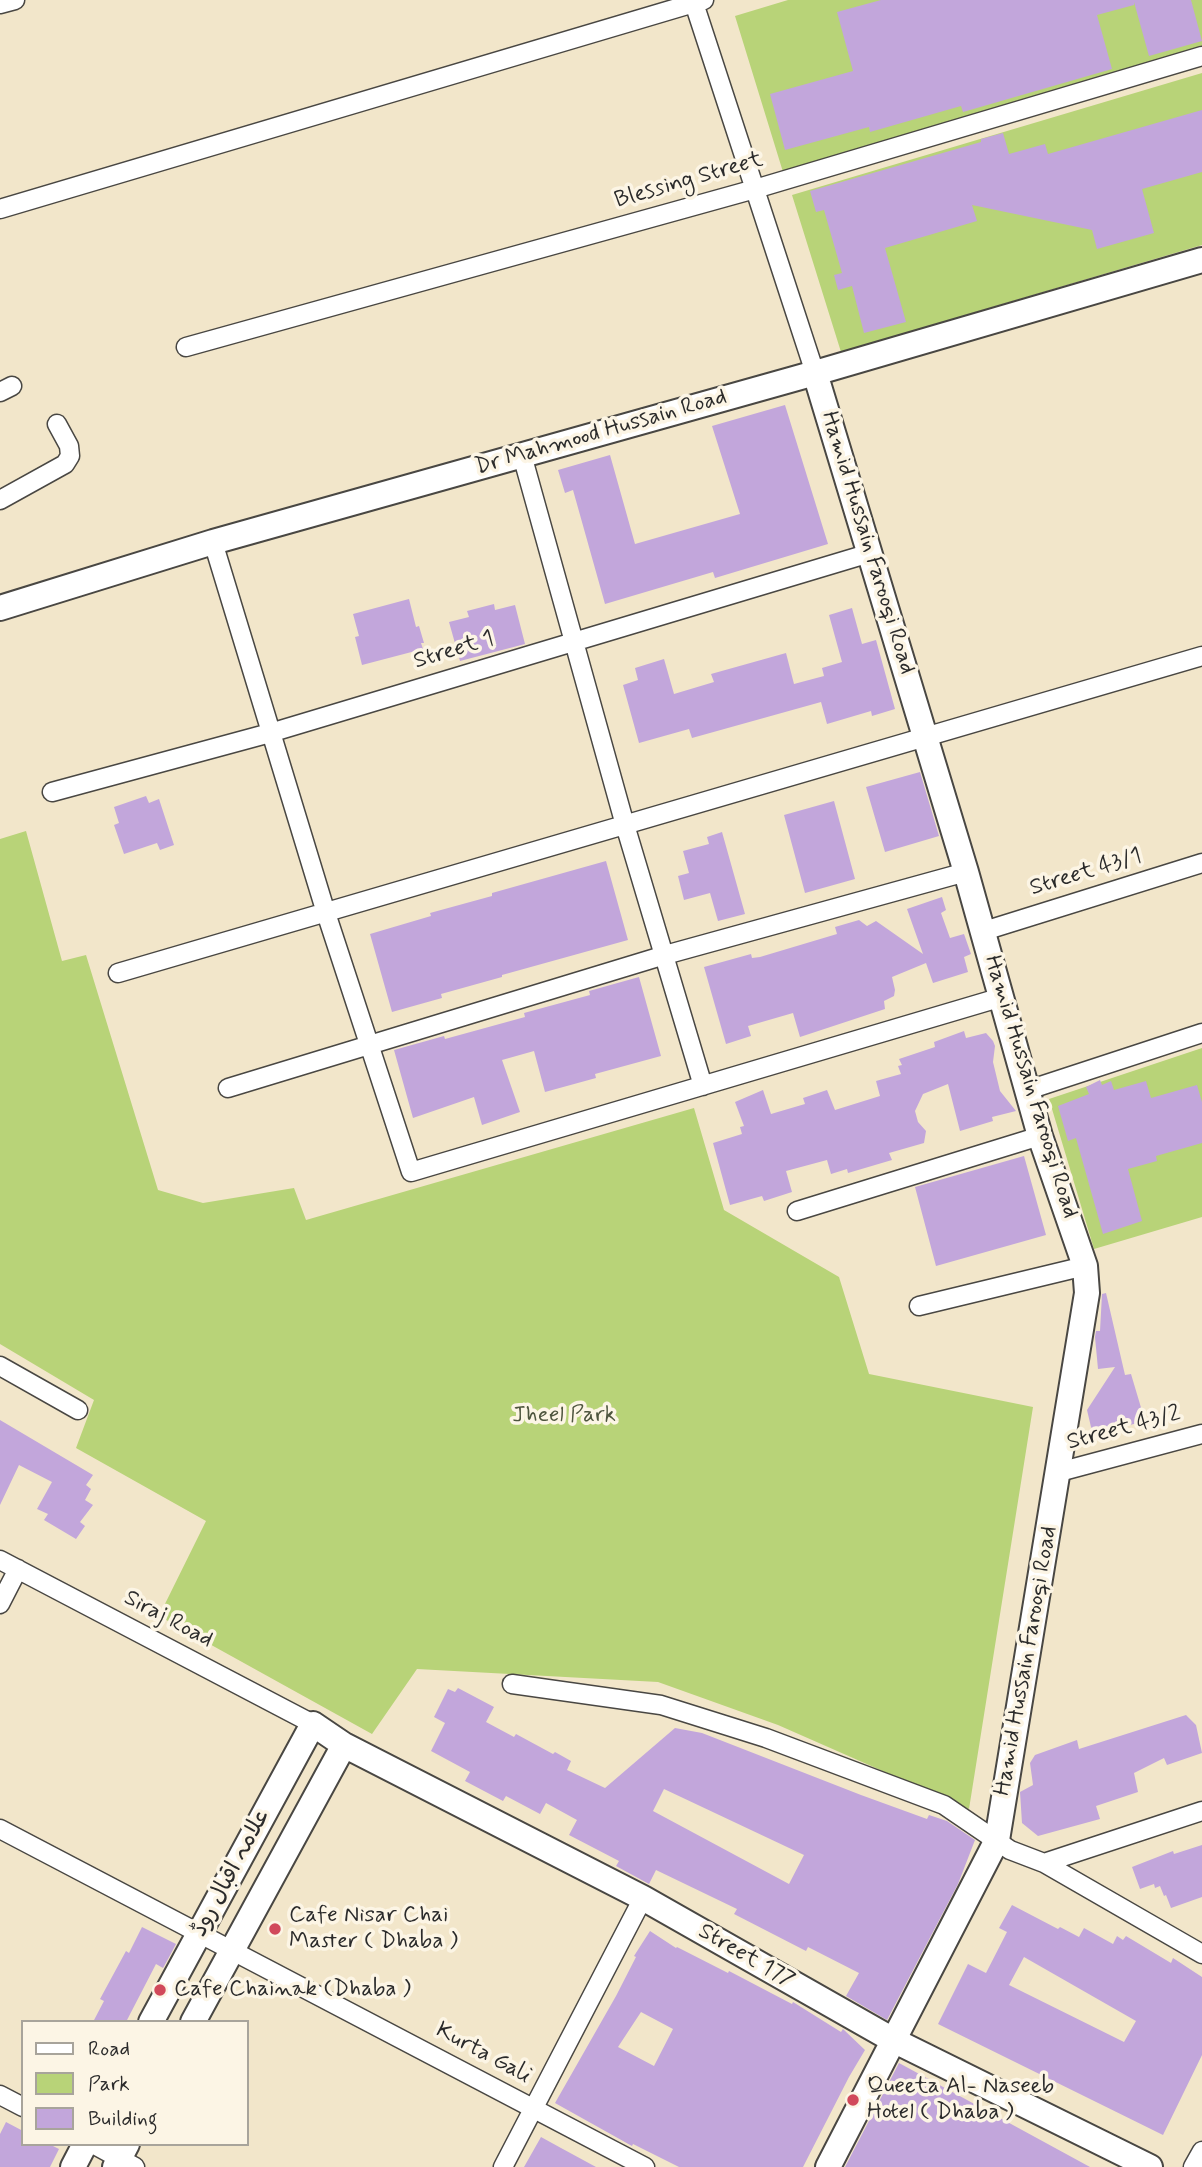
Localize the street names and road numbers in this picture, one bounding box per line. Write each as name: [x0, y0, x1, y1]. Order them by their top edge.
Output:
street label: Blessing Street: [612, 147, 766, 215]
street label: Dr Mahmood Hussain Road: [472, 384, 730, 482]
street label: Hamid Hussain Farooqi Road: [814, 408, 920, 678]
street label: Street 1: [411, 626, 497, 676]
street label: Street 43/1: [1027, 843, 1145, 903]
street label: Hamid Hussain Farooqi Road: [977, 952, 1083, 1222]
street label: Street 43/2: [1064, 1401, 1184, 1457]
street label: Hamid Hussain Farooqi Road: [990, 1524, 1064, 1798]
street label: Siraj Road: [119, 1585, 217, 1655]
street label: علامہ اقبال روڈ: [187, 1804, 277, 1942]
street label: Street 177: [693, 1918, 799, 1996]
street label: Kurta Gali: [431, 2017, 535, 2091]

